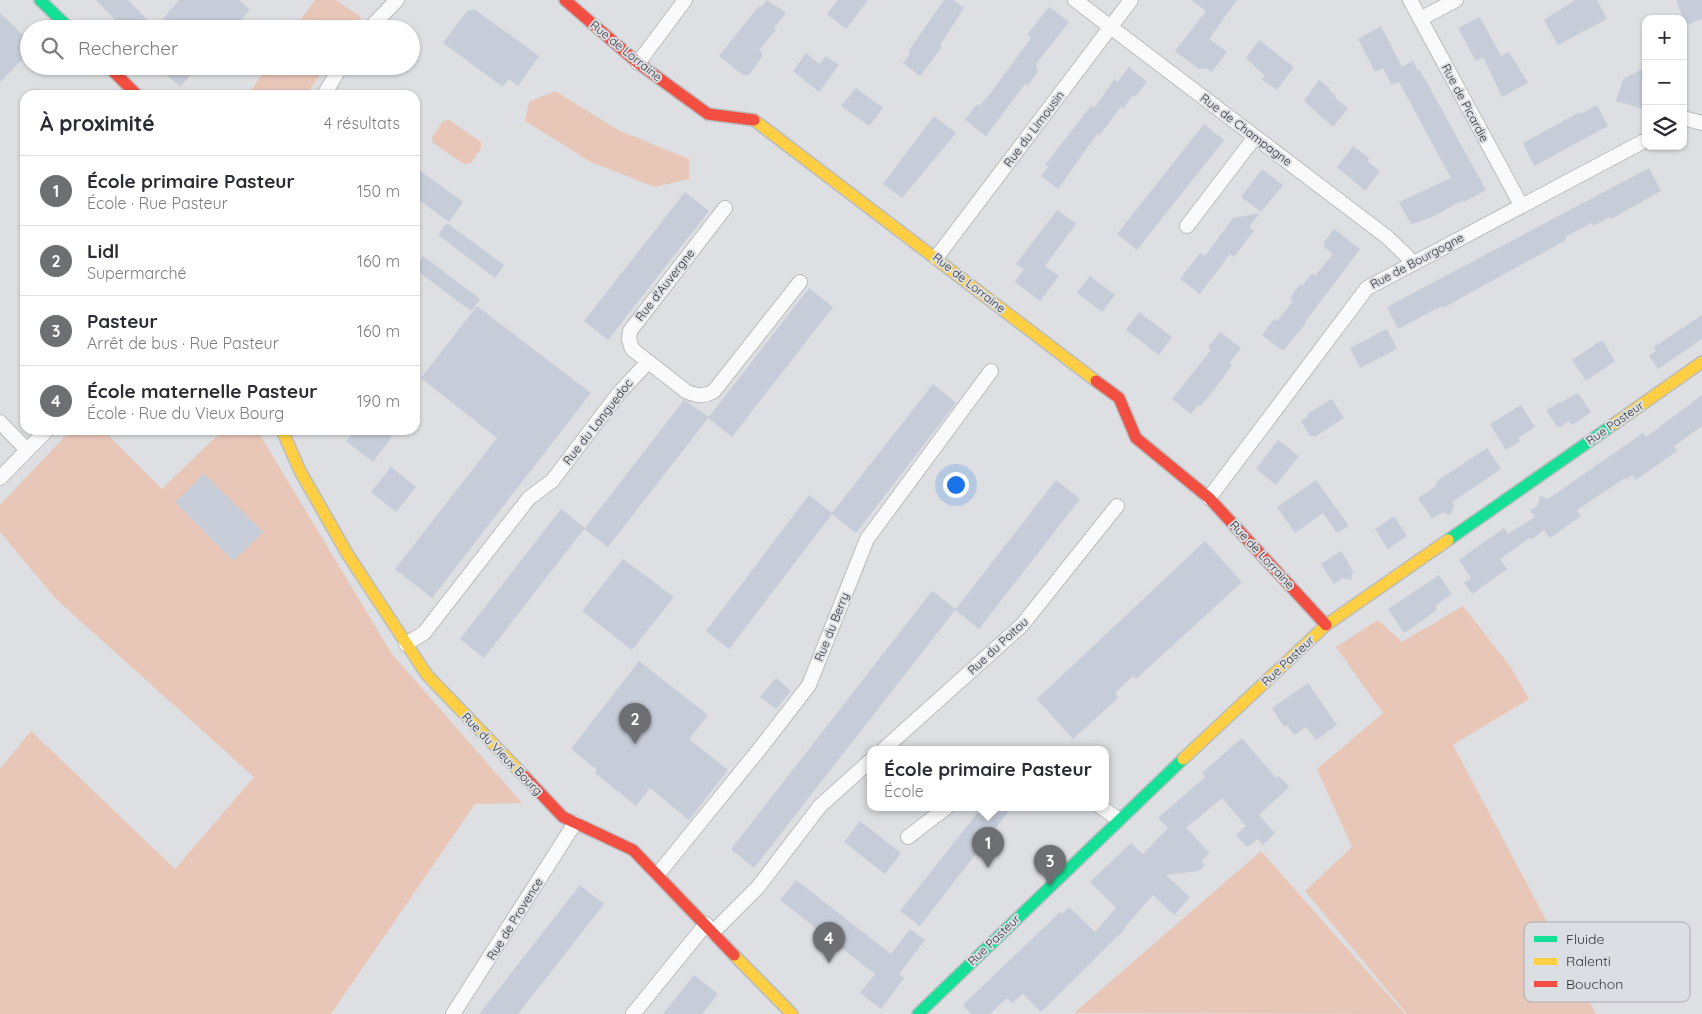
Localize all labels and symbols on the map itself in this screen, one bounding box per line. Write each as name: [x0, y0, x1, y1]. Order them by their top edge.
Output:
street label: Rue de Lorraine: [587, 17, 666, 84]
street label: Rue de Picardie: [1439, 61, 1492, 145]
street label: Rue du Limousin: [1000, 88, 1067, 170]
street label: Rue de Champagne: [1198, 90, 1295, 169]
street label: Rue de Bourgogne: [1367, 229, 1466, 292]
street label: Rue d'Auvergne: [632, 245, 698, 324]
street label: Rue de Lorraine: [930, 249, 1009, 316]
street label: Rue du Languedoc: [559, 376, 636, 468]
street label: Rue Pasteur: [1583, 397, 1647, 448]
your location: [943, 472, 969, 498]
street label: Rue de Lorraine: [1227, 517, 1298, 592]
street label: Rue du Berry: [811, 590, 852, 663]
street label: Rue du Poitou: [964, 614, 1031, 677]
street label: Rue Pasteur: [1258, 632, 1318, 689]
pin: 2: [619, 703, 651, 744]
street label: Rue du Vieux Bourg: [459, 709, 546, 798]
pin: 1: [972, 827, 1004, 868]
pin: 3: [1034, 845, 1066, 886]
street label: Rue de Provence: [483, 875, 546, 963]
street label: Rue Pasteur: [964, 911, 1023, 968]
pin: 4: [813, 922, 845, 963]
legend: [1524, 922, 1690, 1002]
text: Fluide: [1566, 930, 1605, 948]
text: Ralenti: [1566, 952, 1611, 970]
text: Bouchon: [1566, 975, 1623, 993]

